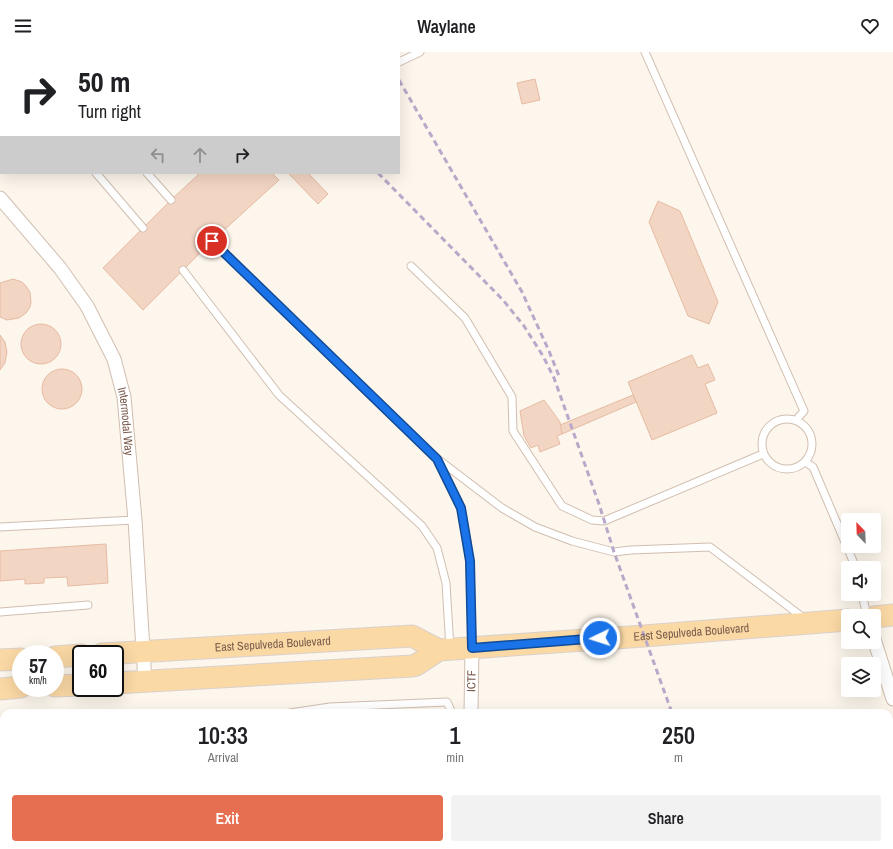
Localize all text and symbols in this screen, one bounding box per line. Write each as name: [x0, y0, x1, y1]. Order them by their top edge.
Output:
text: Waylane: [417, 14, 476, 39]
icon: menu: [12, 15, 34, 37]
icon: heart: [859, 15, 881, 37]
text: 50 m: [78, 63, 130, 101]
icon: right: [12, 68, 64, 120]
text: Turn right: [78, 99, 141, 124]
icon: left: [147, 144, 169, 166]
icon: ahead: [189, 144, 211, 166]
icon: right: [231, 144, 253, 166]
pin: [195, 224, 229, 258]
icon: arrive: [201, 230, 223, 252]
street label: Intermodal Way: [114, 385, 137, 456]
north arrow: [841, 513, 881, 553]
map controls: [841, 513, 881, 697]
button: sound: [841, 561, 881, 601]
button: search: [841, 609, 881, 649]
position arrow: [579, 617, 621, 659]
street label: East Sepulveda Boulevard: [633, 620, 750, 645]
street label: East Sepulveda Boulevard: [214, 633, 331, 655]
speed limit sign: 60: [72, 645, 124, 697]
text: 57: [29, 652, 47, 679]
button: layers: [841, 657, 881, 697]
street label: ICTF: [463, 670, 480, 692]
text: km/h: [29, 674, 47, 687]
text: 10:33: [198, 719, 248, 751]
text: 1: [450, 719, 461, 751]
text: 250: [662, 719, 695, 751]
text: Arrival: [208, 749, 238, 766]
text: min: [446, 749, 464, 766]
text: m: [674, 749, 683, 766]
button: Exit: [12, 795, 443, 841]
button: Share: [451, 795, 881, 841]

